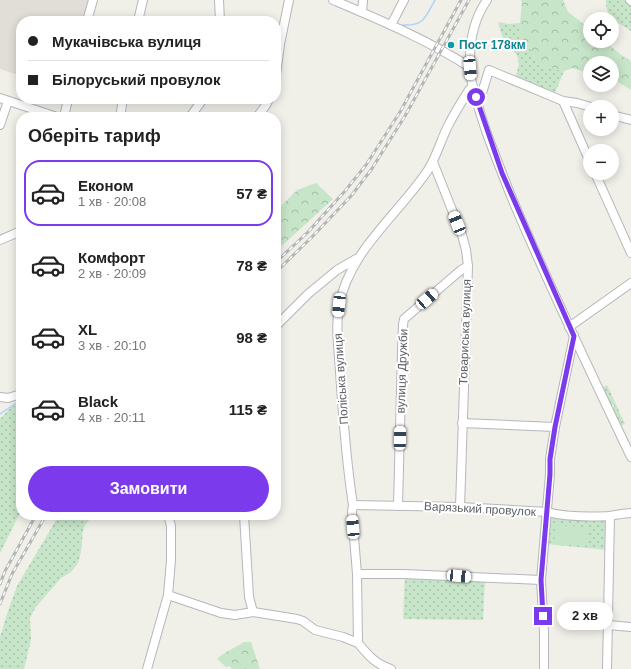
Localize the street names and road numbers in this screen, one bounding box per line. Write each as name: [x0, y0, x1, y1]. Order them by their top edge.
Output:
street label: Товариська вулиця: [456, 279, 474, 385]
street label: вулиця Дружби: [394, 328, 410, 414]
street label: Поліська вулиця: [331, 333, 351, 425]
street label: Варязький провулок: [424, 499, 537, 519]

